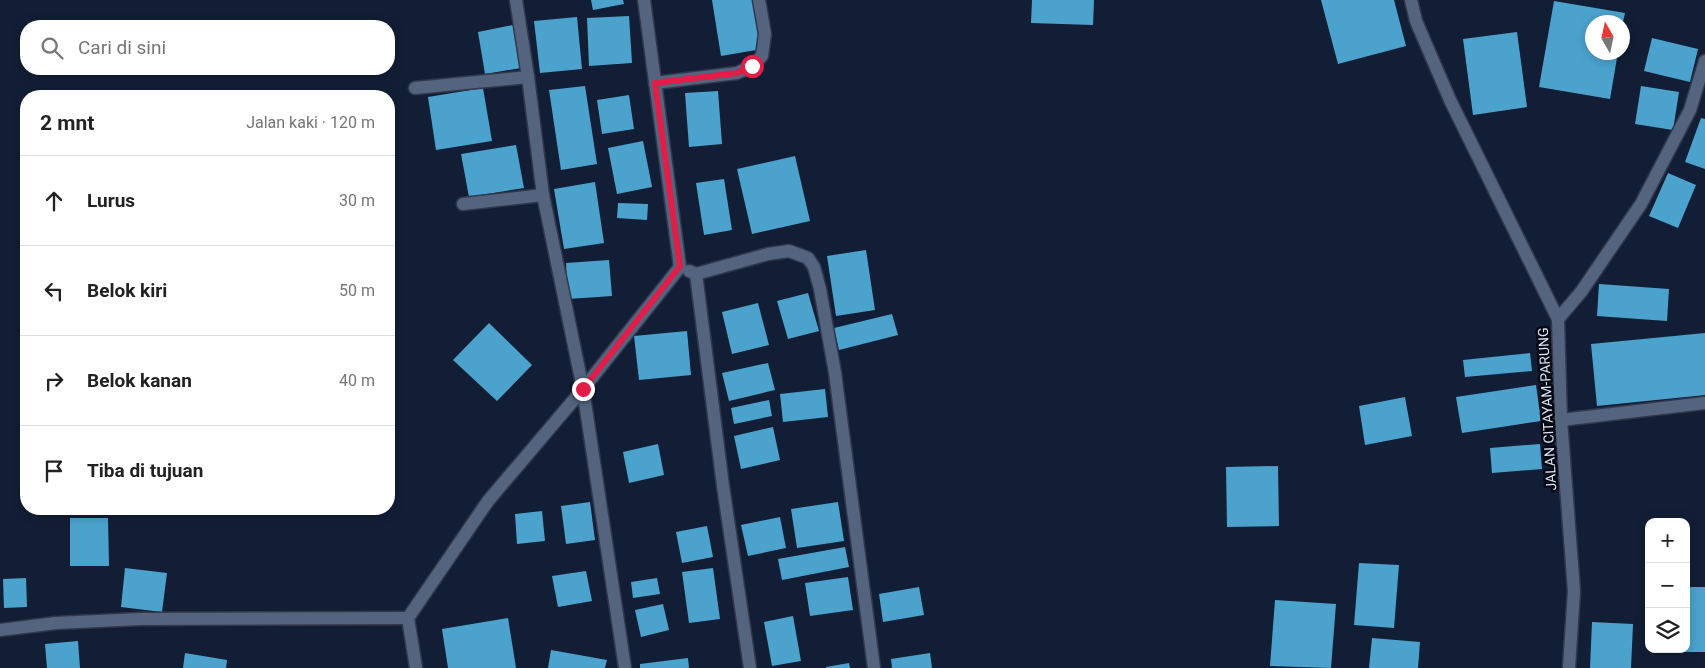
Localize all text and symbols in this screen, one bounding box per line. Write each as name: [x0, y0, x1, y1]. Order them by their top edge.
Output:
north arrow: [1585, 15, 1630, 60]
search box: [20, 20, 395, 75]
icon: search: [38, 34, 66, 62]
text: Cari di sini: [78, 36, 166, 59]
route start: [741, 55, 764, 78]
text: 2 mnt: [40, 111, 94, 135]
text: Jalan kaki · 120 m: [246, 113, 375, 132]
icon: ahead: [40, 187, 68, 215]
text: Lurus: [87, 189, 135, 212]
text: 30 m: [339, 191, 375, 210]
icon: left: [40, 277, 68, 305]
text: Belok kiri: [87, 279, 167, 302]
text: 50 m: [339, 281, 375, 300]
street label: JALAN CITAYAM-PARUNG: [1535, 327, 1559, 491]
icon: right: [40, 367, 68, 395]
text: Belok kanan: [87, 369, 192, 392]
text: 40 m: [339, 371, 375, 390]
route end: [572, 378, 595, 401]
icon: arrive: [40, 457, 68, 485]
text: Tiba di tujuan: [87, 459, 203, 482]
map controls: [1645, 518, 1690, 653]
button: +: [1645, 518, 1690, 563]
button: −: [1645, 563, 1690, 608]
button: layers: [1645, 608, 1690, 653]

